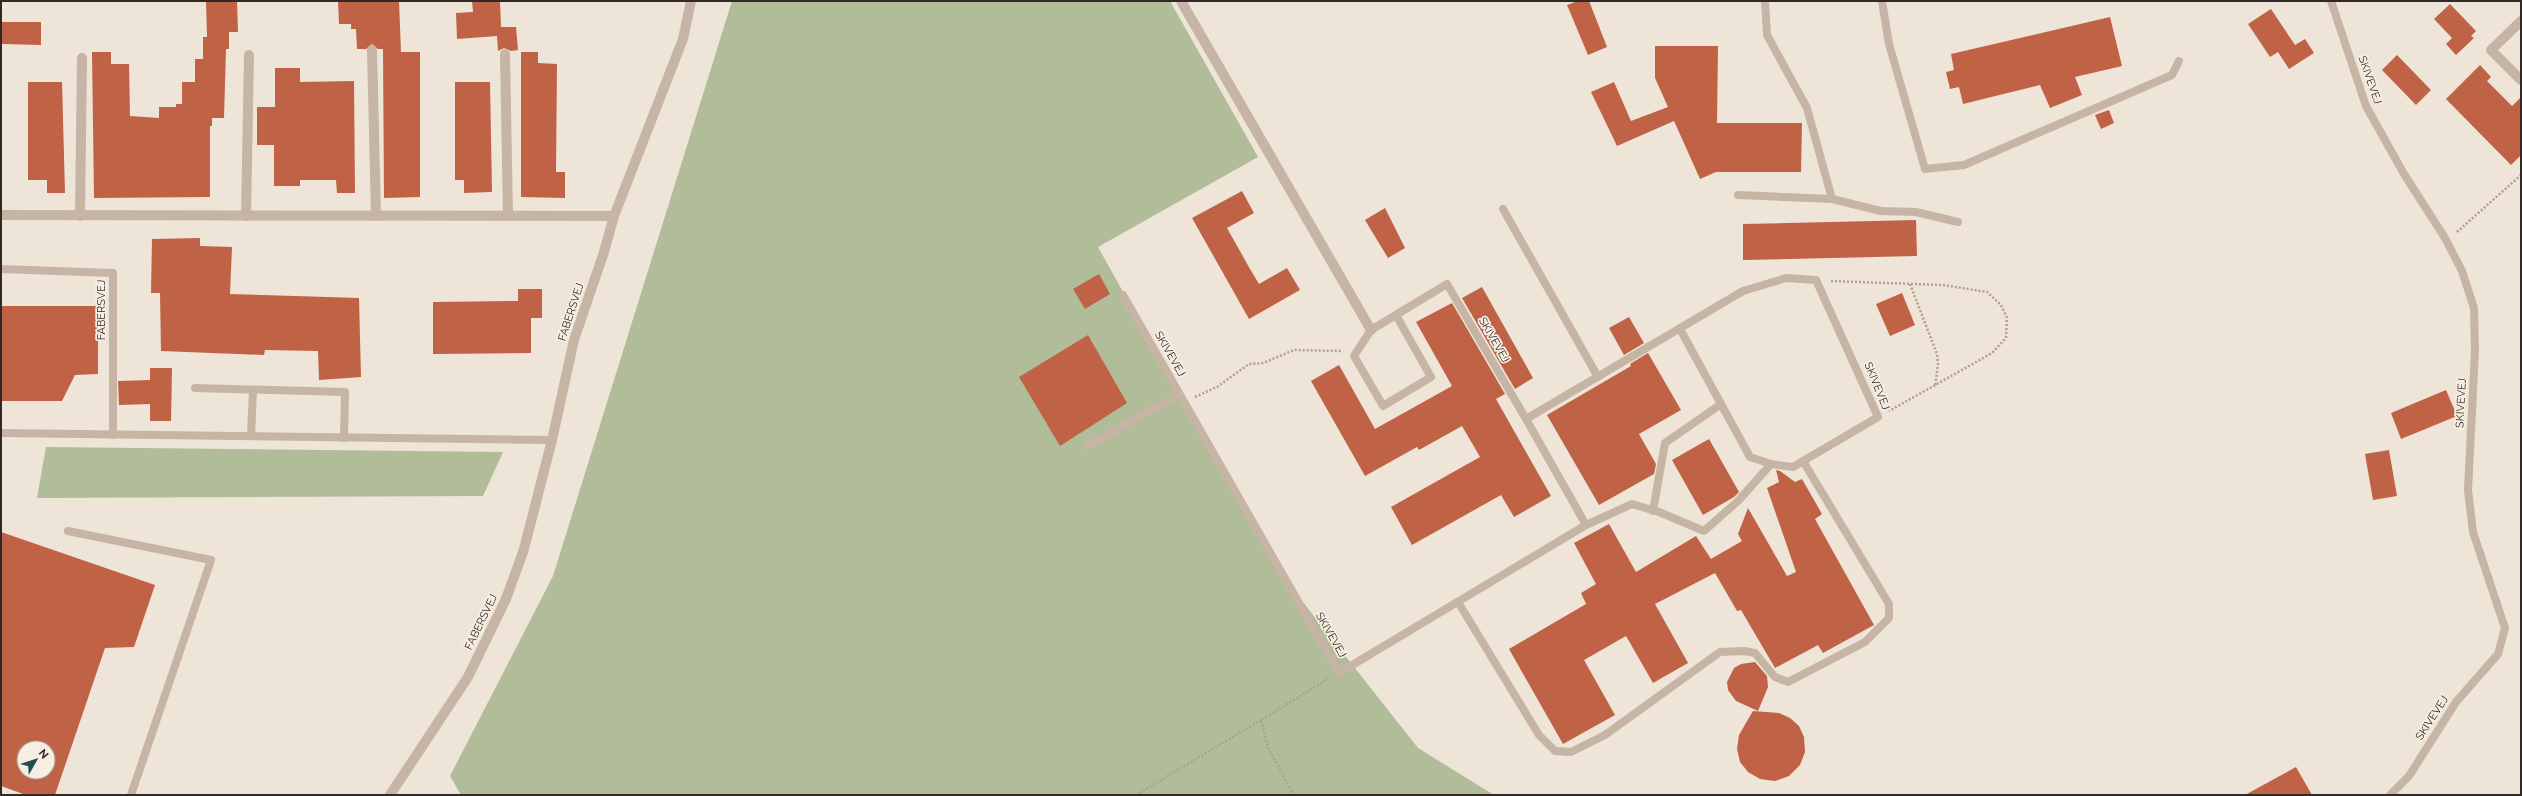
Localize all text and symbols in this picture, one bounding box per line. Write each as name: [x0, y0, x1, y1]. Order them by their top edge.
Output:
street label: SKIVEVEJ: [2356, 54, 2384, 106]
street label: FABERSVEJ: [95, 280, 108, 340]
street label: FABERSVEJ: [555, 281, 587, 343]
street label: SKIVEVEJ: [1476, 315, 1512, 365]
street label: SKIVEVEJ: [1152, 329, 1188, 379]
street label: SKIVEVEJ: [1862, 360, 1892, 412]
street label: SKIVEVEJ: [2453, 378, 2469, 428]
street label: FABERSVEJ: [462, 592, 500, 652]
street label: SKIVEVEJ: [1313, 610, 1349, 660]
street label: SKIVEVEJ: [2413, 693, 2451, 743]
north arrow: [16, 740, 56, 780]
text: N: [36, 747, 51, 761]

